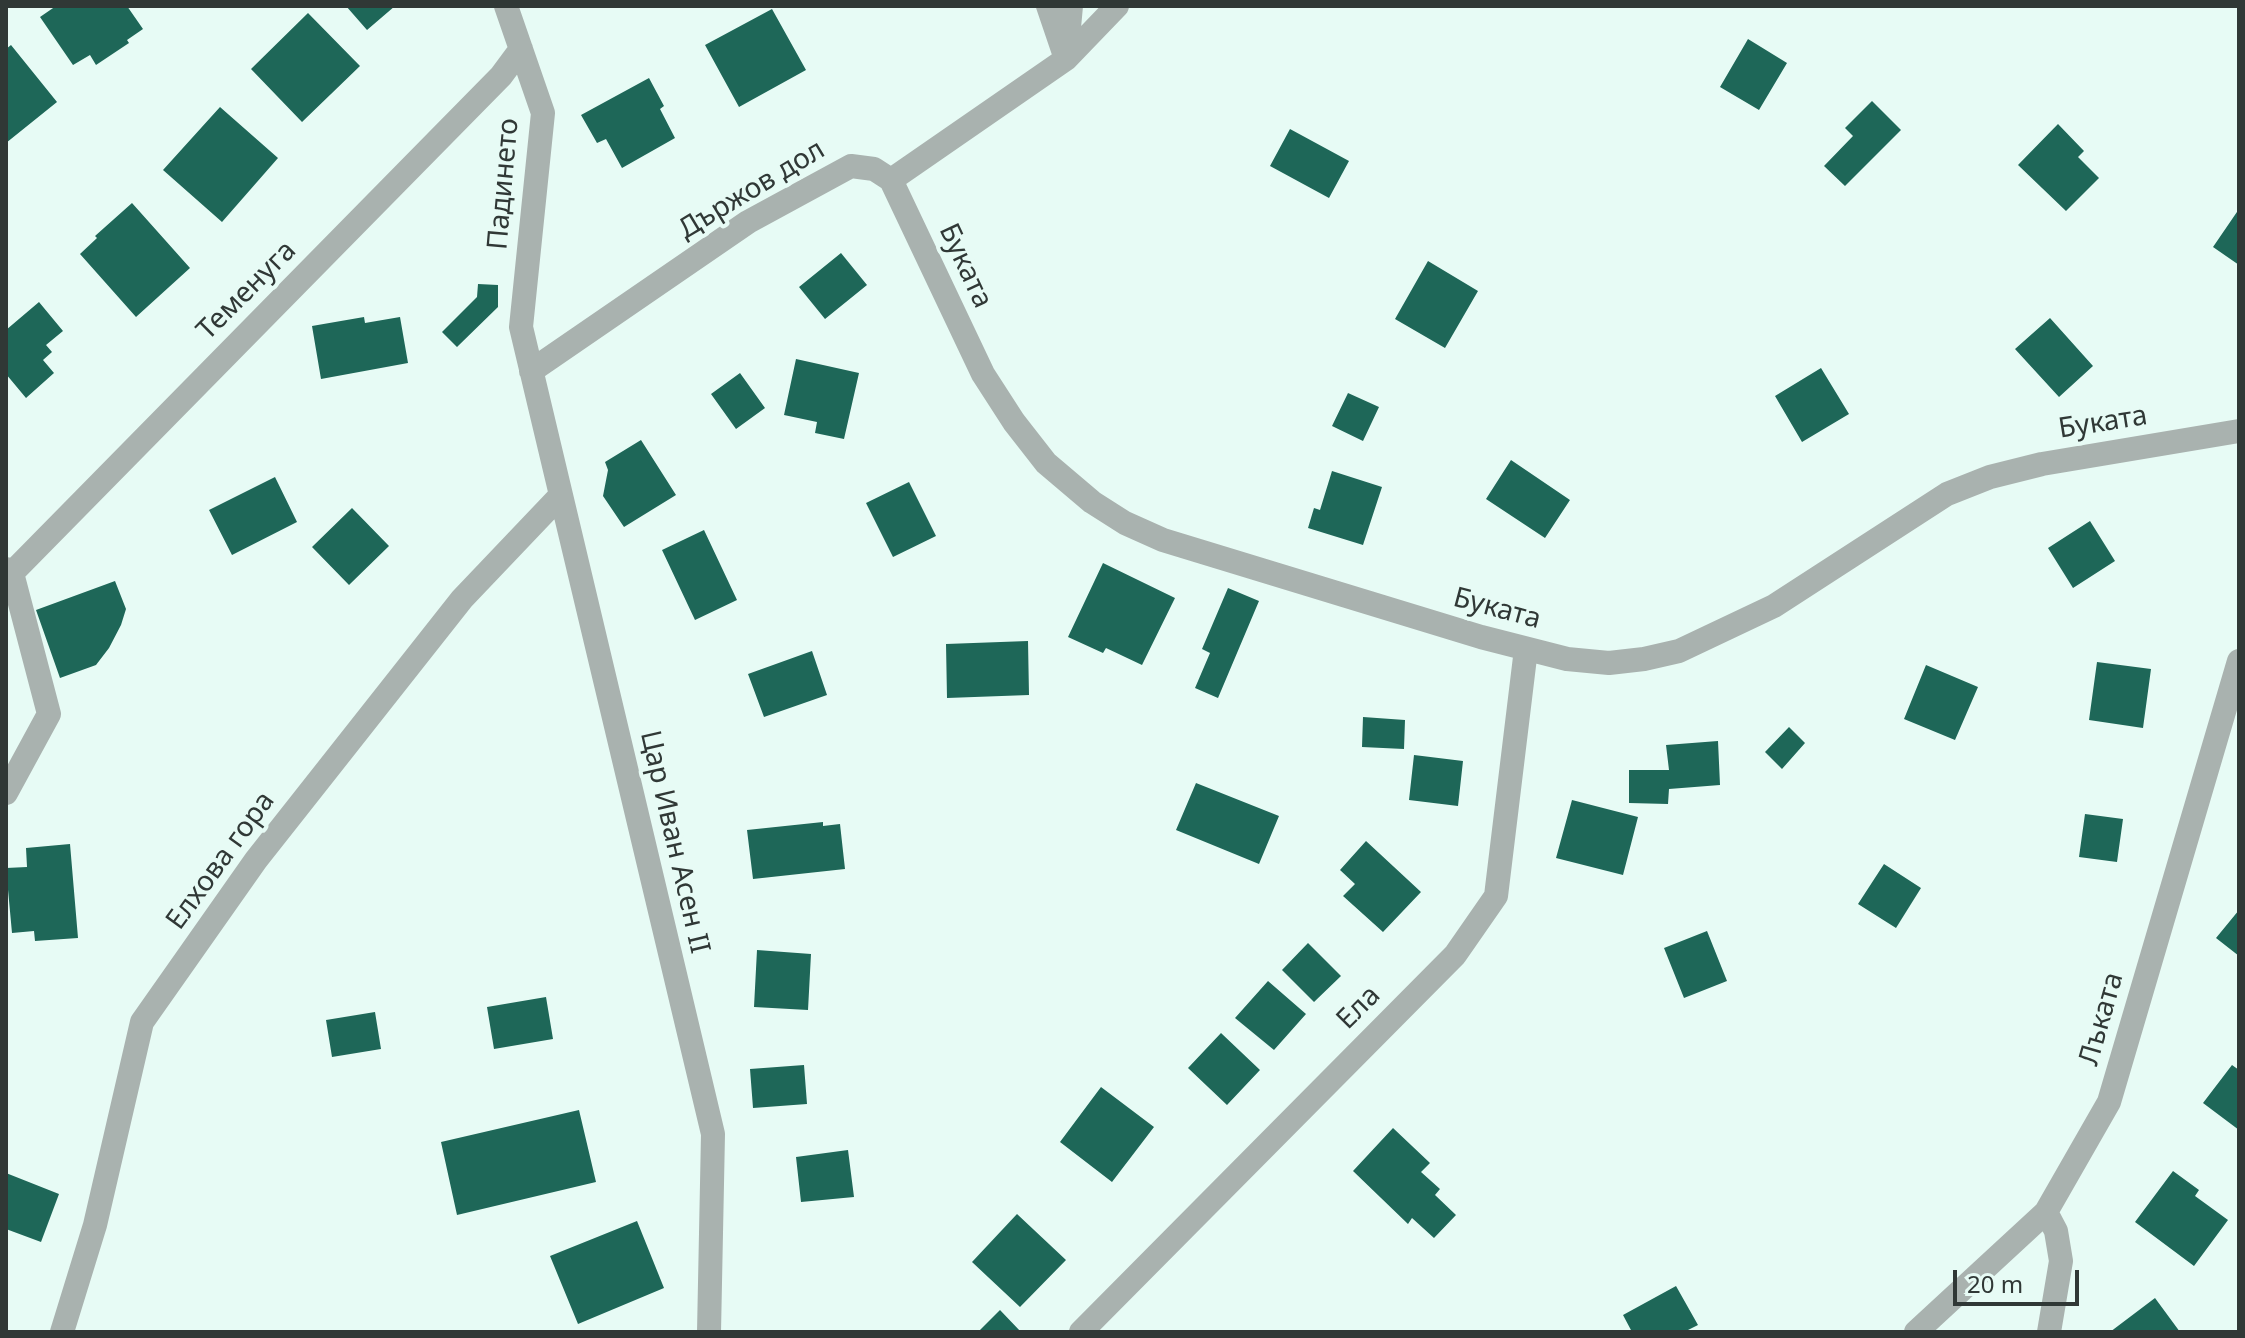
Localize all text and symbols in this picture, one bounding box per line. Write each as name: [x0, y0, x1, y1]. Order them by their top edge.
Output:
street label: Падинето: [482, 117, 526, 251]
street label: Държов дол: [673, 133, 831, 247]
street label: Буката: [931, 218, 999, 314]
street label: Теменуга: [191, 235, 303, 347]
street label: Буката: [2056, 399, 2150, 447]
street label: Буката: [1450, 581, 1544, 637]
street label: Цар Иван Асен II: [632, 727, 716, 957]
street label: Елхова гора: [160, 786, 282, 936]
street label: Лъката: [2073, 969, 2131, 1069]
street label: Ела: [1330, 979, 1388, 1037]
scale bar: [1957, 1254, 2083, 1304]
text: 20 m: [1967, 1267, 2023, 1300]

